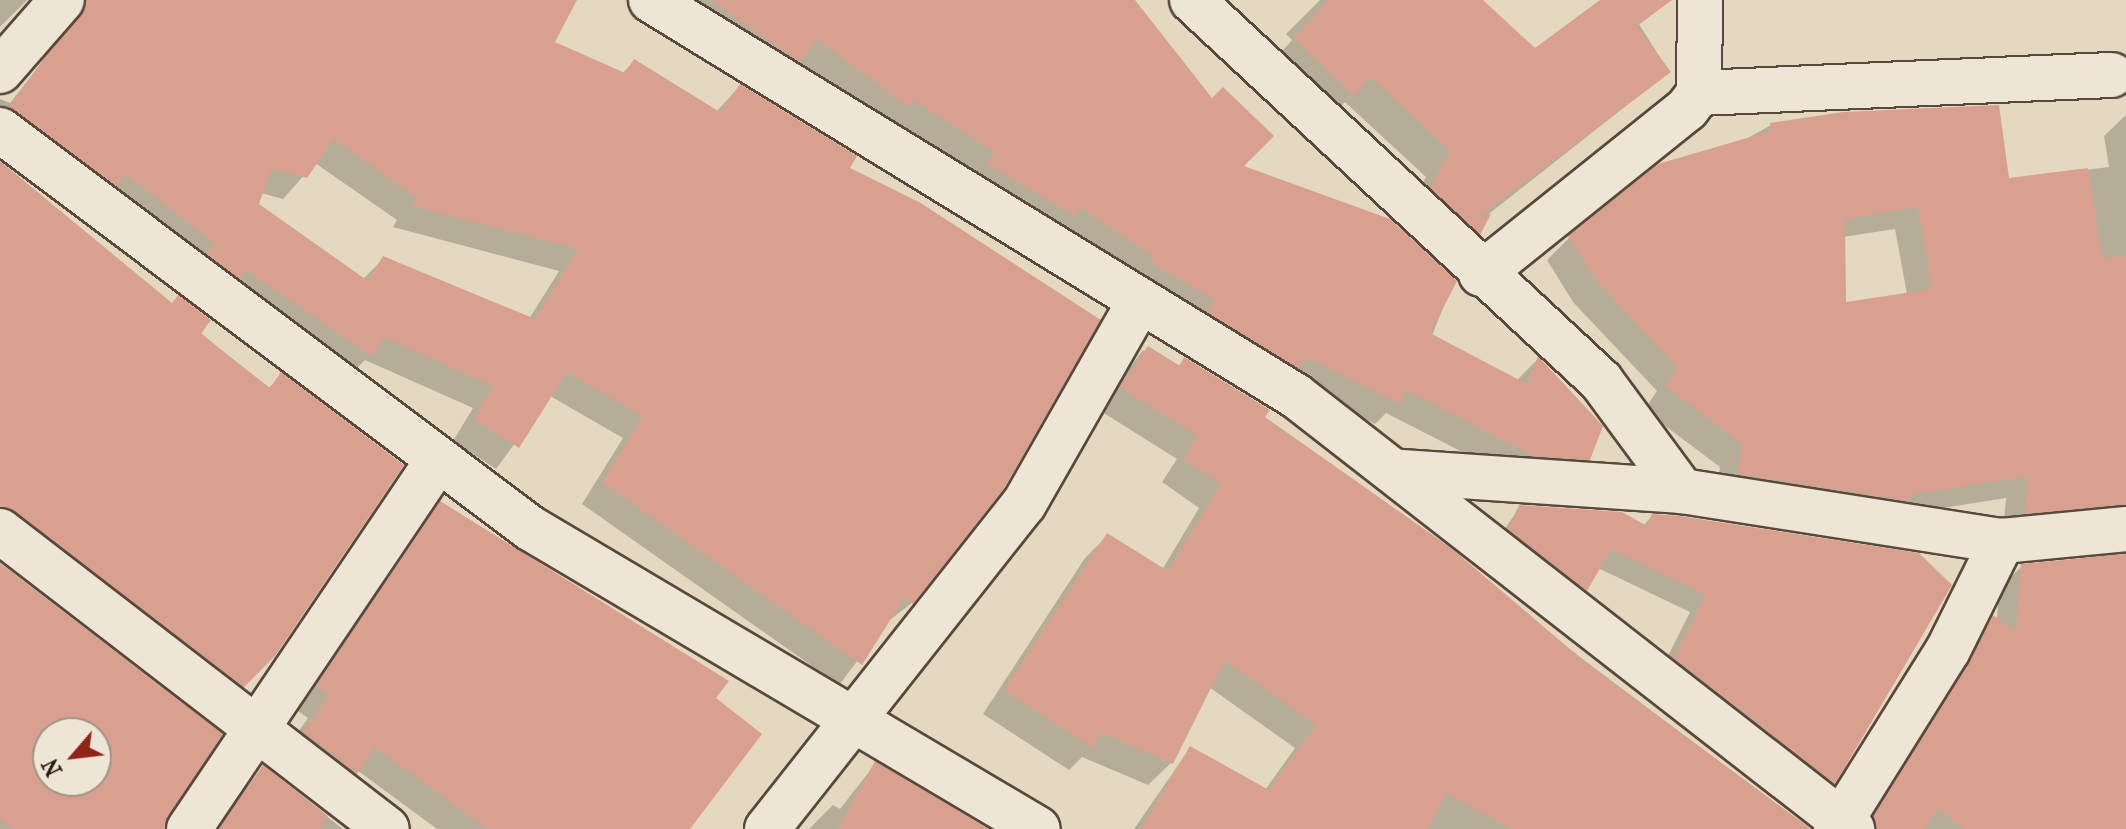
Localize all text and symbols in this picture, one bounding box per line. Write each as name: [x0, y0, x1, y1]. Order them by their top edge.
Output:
north arrow: [32, 717, 112, 797]
text: N: [37, 754, 68, 781]

